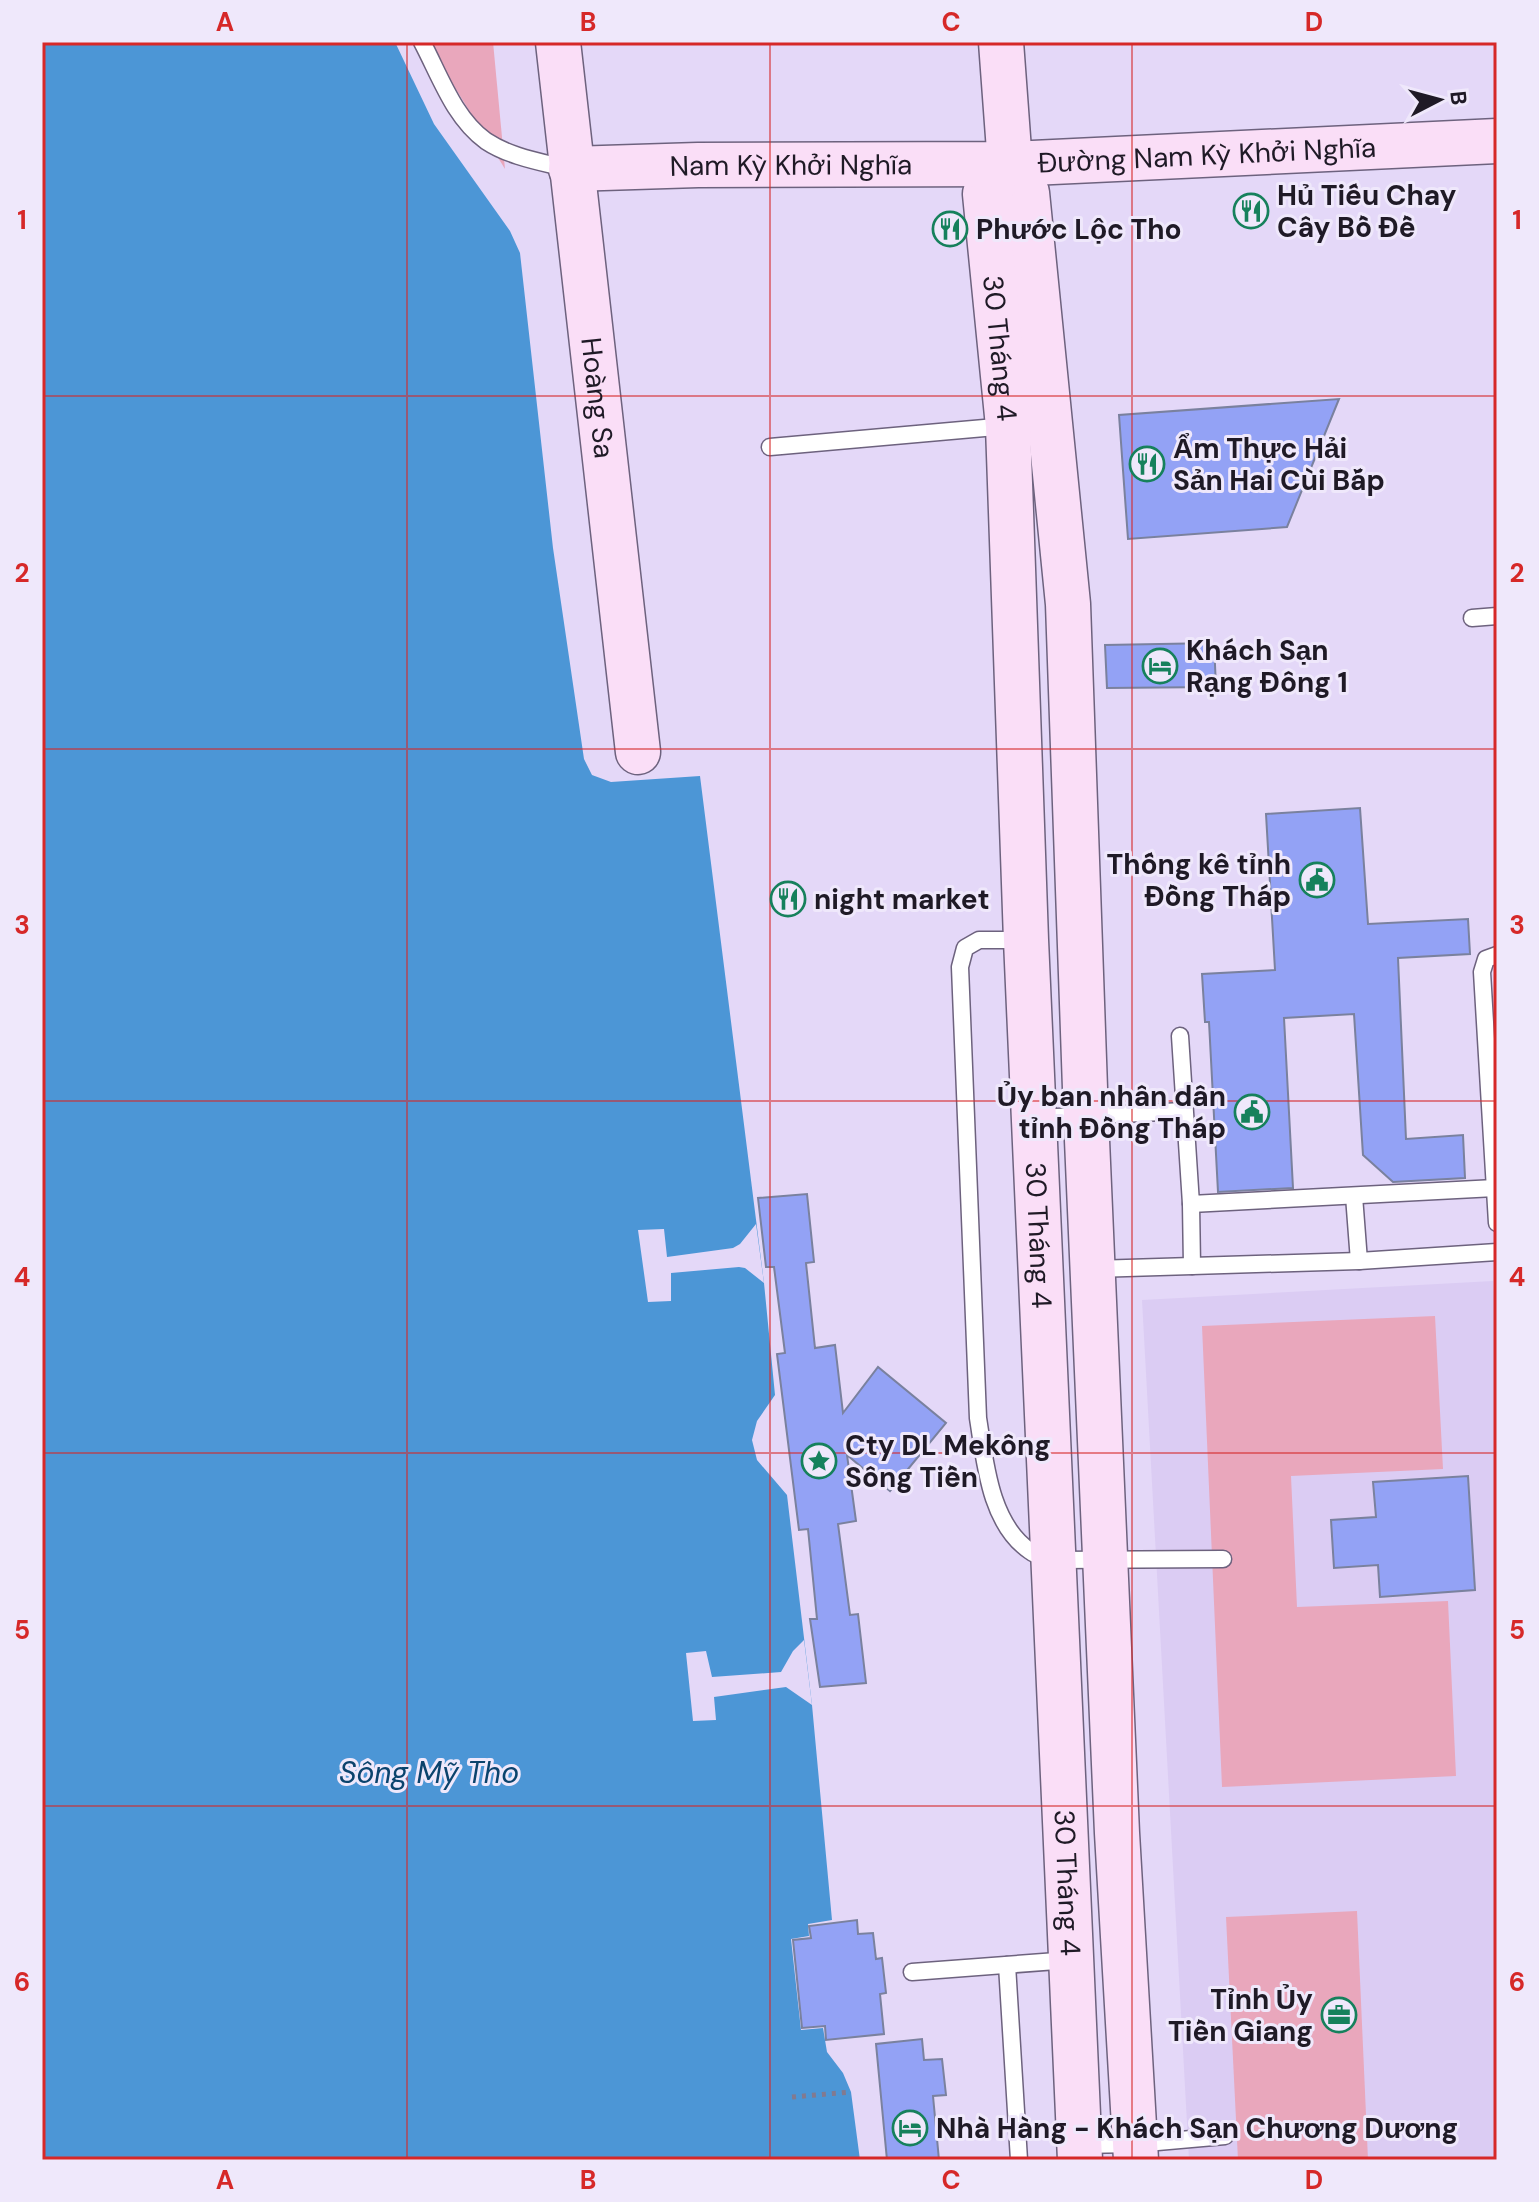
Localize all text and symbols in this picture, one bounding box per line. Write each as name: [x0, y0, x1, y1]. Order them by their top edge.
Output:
text: A: [216, 5, 234, 39]
text: B: [580, 5, 596, 39]
text: C: [941, 5, 961, 39]
text: D: [1305, 5, 1323, 39]
north arrow: [1399, 60, 1479, 140]
text: B: [1443, 89, 1474, 106]
street label: Đường Nam Kỳ Khởi Nghĩa: [1037, 128, 1377, 181]
street label: Nam Kỳ Khởi Nghĩa: [669, 146, 912, 184]
place label: Hủ Tiếu Chay Cây Bồ Đề: [1277, 177, 1457, 246]
restaurant icon: Hủ Tiếu Chay Cây Bồ Đề: [1232, 192, 1270, 230]
text: 1: [17, 203, 27, 237]
text: 1: [1512, 203, 1522, 237]
restaurant icon: Phước Lộc Tho: [931, 210, 969, 248]
place label: Phước Lộc Tho: [976, 211, 1182, 248]
street label: 30 Tháng 4: [975, 274, 1026, 423]
street label: Hoàng Sa: [573, 335, 623, 460]
place label: Ẩm Thực Hải Sản Hai Cùi Bắp: [1173, 430, 1385, 499]
restaurant icon: Ẩm Thực Hải Sản Hai Cùi Bắp: [1128, 445, 1166, 483]
text: 2: [14, 556, 30, 590]
text: 2: [1509, 556, 1525, 590]
place label: Khách Sạn Rạng Đông 1: [1186, 632, 1348, 701]
hotel icon: Khách Sạn Rạng Đông 1: [1141, 647, 1179, 685]
place label: Thống kê tỉnh Đồng Tháp: [1106, 846, 1291, 915]
public building icon: Thống kê tỉnh Đồng Tháp: [1298, 861, 1336, 899]
restaurant icon: night market: [769, 880, 807, 918]
place label: night market: [814, 881, 990, 918]
text: 3: [14, 908, 30, 942]
text: 3: [1509, 908, 1525, 942]
place label: Ủy ban nhân dân tỉnh Đồng Tháp: [997, 1078, 1226, 1147]
public building icon: Ủy ban nhân dân tỉnh Đồng Tháp: [1233, 1093, 1271, 1131]
street label: 30 Tháng 4: [1017, 1161, 1061, 1309]
text: 4: [14, 1260, 30, 1294]
text: 4: [1509, 1260, 1525, 1294]
place label: Cty DL Mekông Sông Tiền: [845, 1427, 1051, 1496]
place icon: Cty DL Mekông Sông Tiền: [800, 1442, 838, 1480]
text: 5: [14, 1613, 30, 1647]
text: 5: [1509, 1613, 1525, 1647]
water label: Sông Mỹ Tho: [339, 1753, 519, 1792]
street label: 30 Tháng 4: [1046, 1809, 1089, 1957]
text: 6: [14, 1965, 30, 1999]
text: 6: [1509, 1965, 1525, 1999]
place label: Tỉnh Ủy Tiền Giang: [1168, 1981, 1313, 2050]
office icon: Tỉnh Ủy Tiền Giang: [1320, 1996, 1358, 2034]
hotel icon: Nhà Hàng - Khách Sạn Chương Dương: [891, 2109, 929, 2147]
place label: Nhà Hàng - Khách Sạn Chương Dương: [936, 2110, 1458, 2147]
text: A: [216, 2163, 234, 2197]
text: B: [580, 2163, 596, 2197]
text: C: [941, 2163, 961, 2197]
text: D: [1305, 2163, 1323, 2197]

